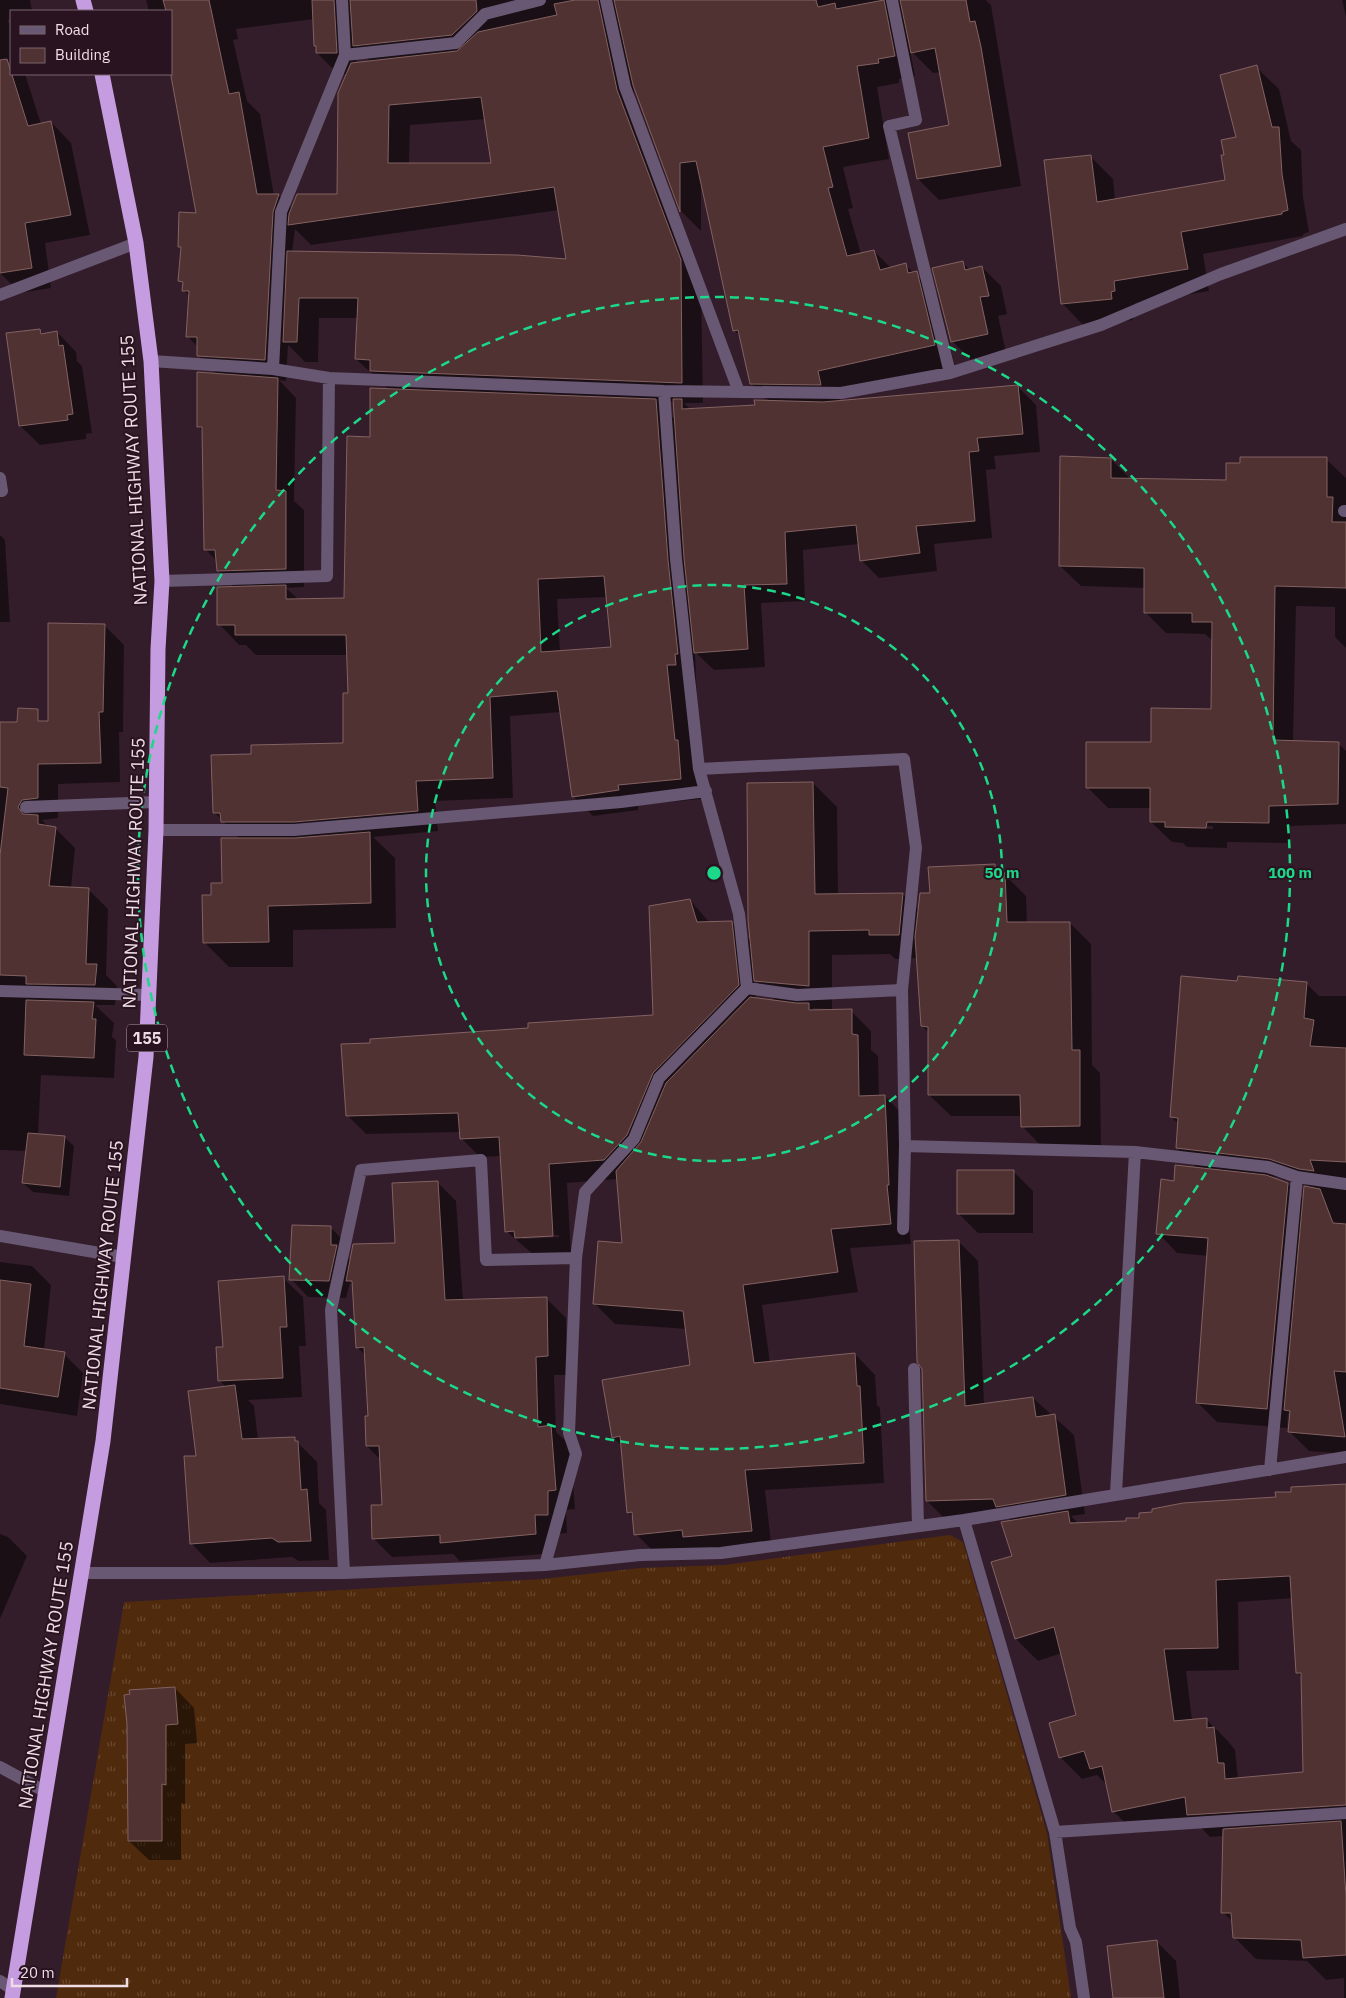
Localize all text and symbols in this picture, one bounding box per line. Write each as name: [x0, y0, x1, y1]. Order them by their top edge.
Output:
legend: [10, 10, 172, 75]
text: Road: [55, 20, 90, 39]
text: Building: [55, 45, 110, 64]
street label: NATIONAL HIGHWAY ROUTE 155: [115, 334, 152, 606]
street label: NATIONAL HIGHWAY ROUTE 155: [117, 737, 150, 1009]
text: 50 m: [985, 863, 1019, 882]
text: 100 m: [1268, 863, 1312, 882]
centre of rings: [705, 864, 723, 882]
road number: 155: [127, 1024, 167, 1052]
street label: NATIONAL HIGHWAY ROUTE 155: [77, 1139, 128, 1411]
street label: NATIONAL HIGHWAY ROUTE 155: [13, 1539, 78, 1811]
scale bar: [12, 1956, 128, 1988]
text: 20 m: [20, 1963, 55, 1982]

